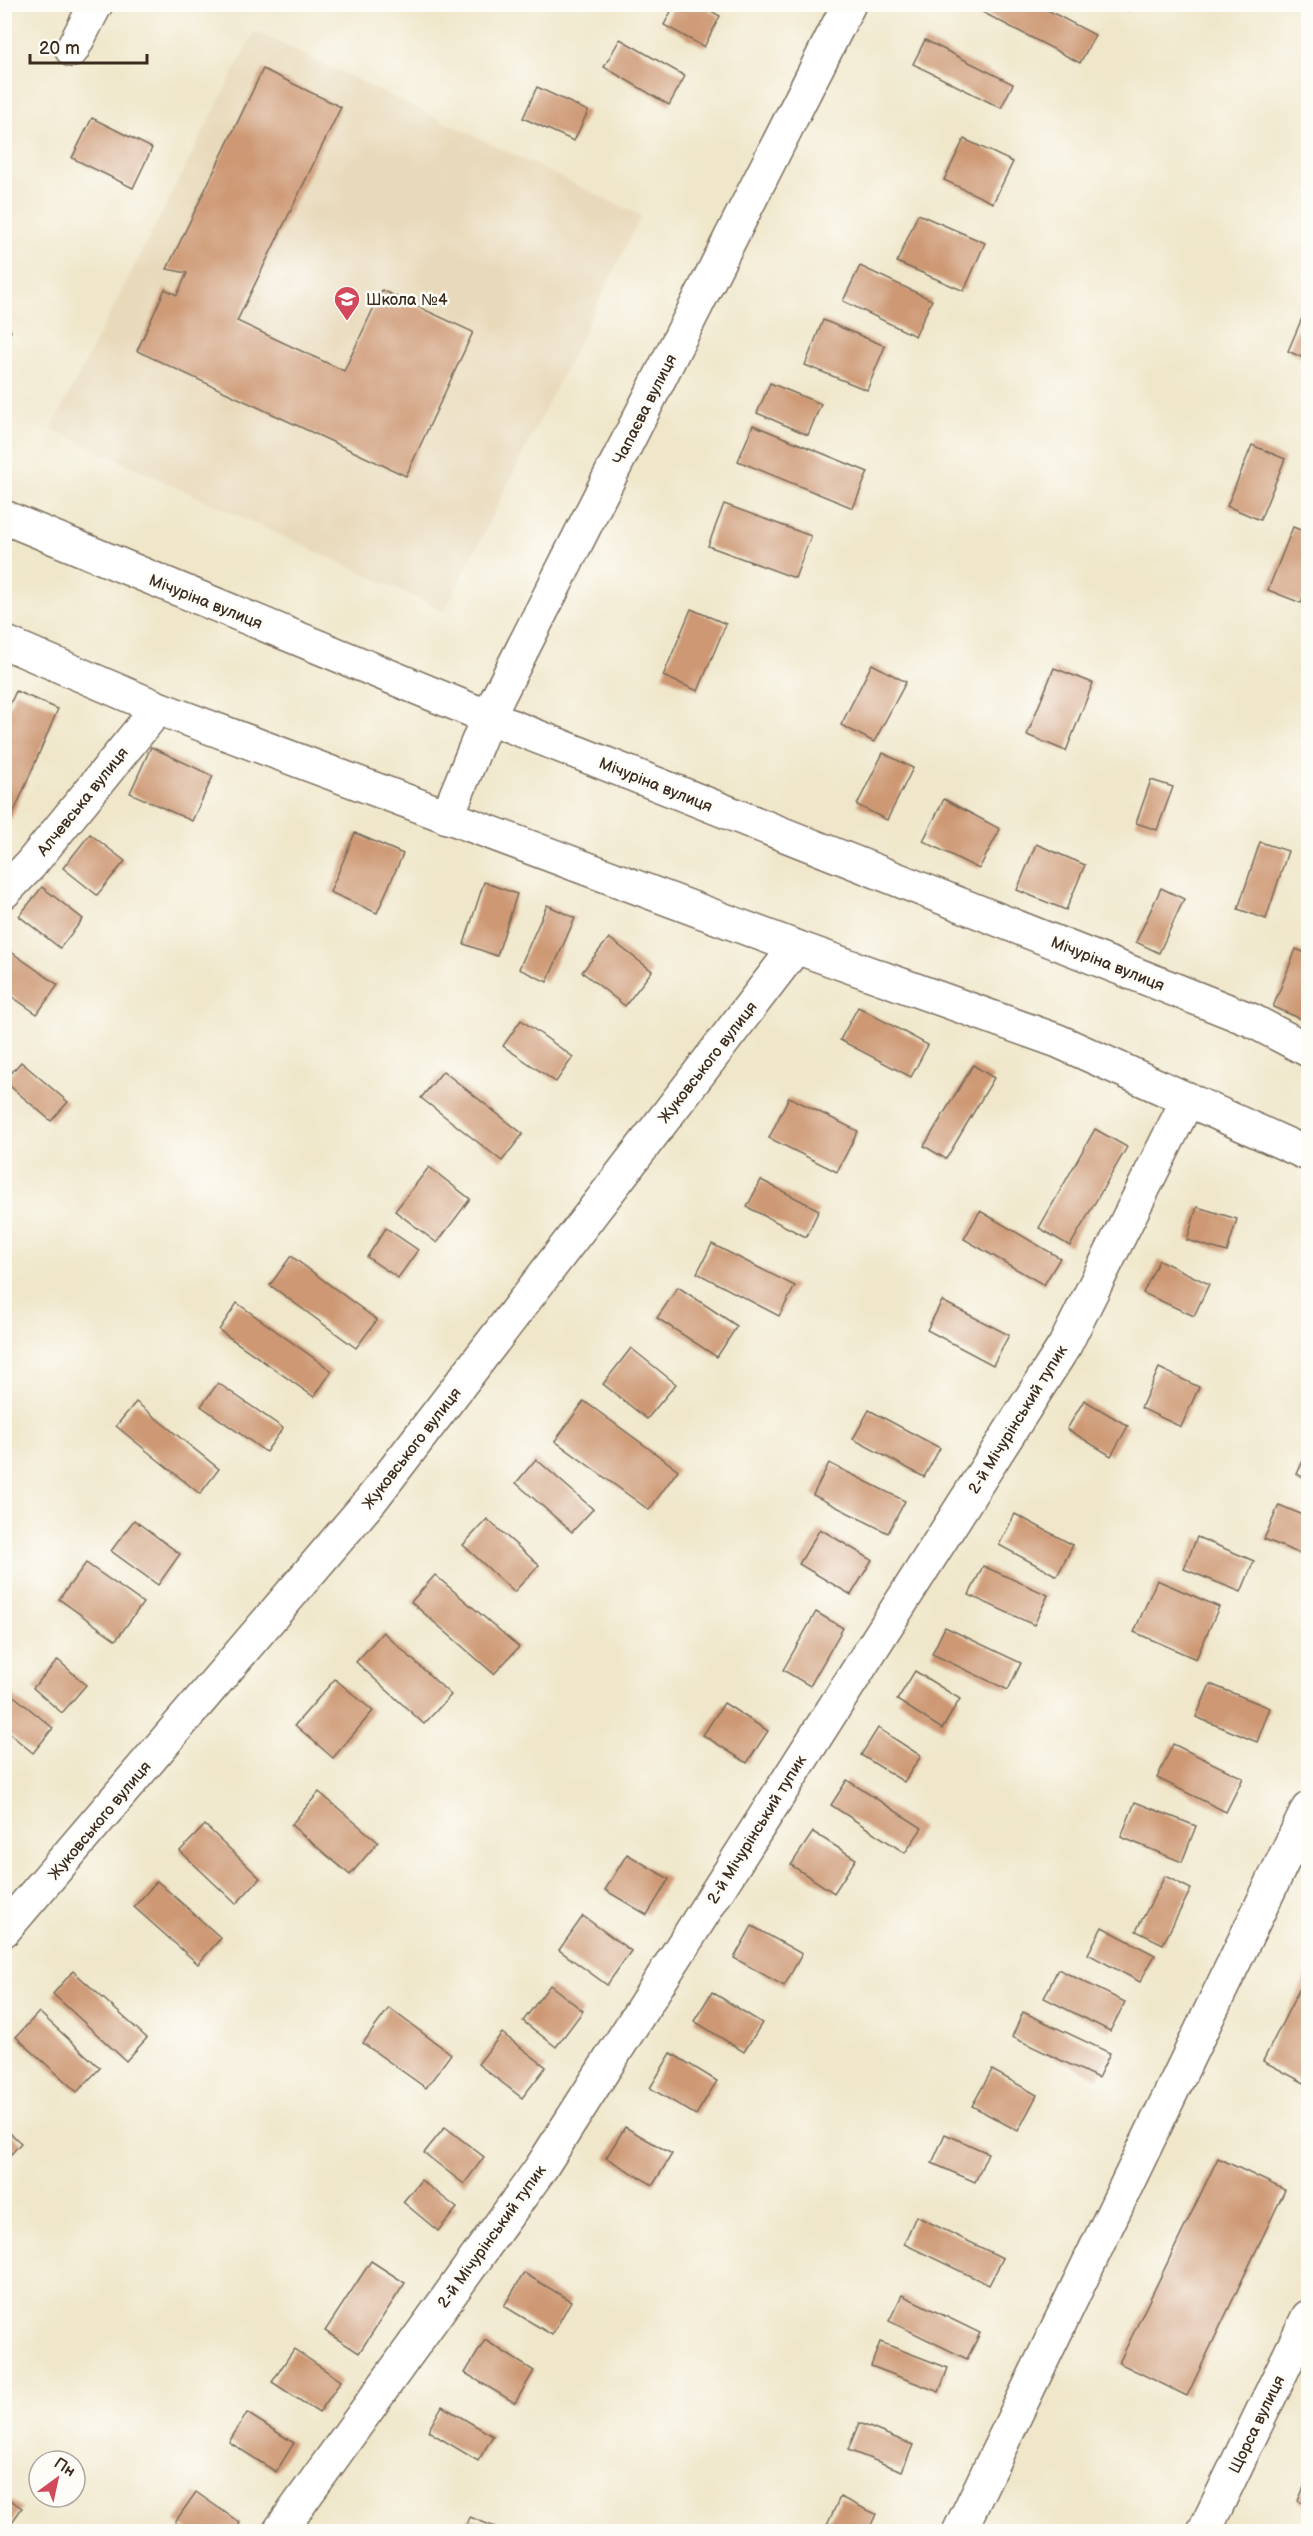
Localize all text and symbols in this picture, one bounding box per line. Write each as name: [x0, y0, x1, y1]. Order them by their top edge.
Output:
scale bar: [30, 27, 147, 65]
text: 20 m: [39, 38, 80, 59]
school or university icon: Школа №4: [332, 284, 362, 322]
place label: Школа №4: [366, 291, 448, 310]
street label: Чапаєва вулиця: [609, 351, 681, 468]
street label: Мічуріна вулиця: [146, 571, 265, 634]
street label: Алчевська вулиця: [33, 744, 133, 861]
street label: Мічуріна вулиця: [596, 754, 715, 817]
street label: Мічуріна вулиця: [1048, 933, 1167, 996]
street label: Жуковського вулиця: [655, 998, 762, 1128]
street label: 2-й Мічурінський тупик: [965, 1341, 1072, 1498]
street label: Жуковського вулиця: [359, 1384, 466, 1514]
street label: 2-й Мічурінський тупик: [704, 1751, 811, 1908]
street label: Жуковського вулиця: [45, 1758, 155, 1884]
street label: 2-й Мічурінський тупик: [434, 2161, 551, 2312]
street label: Щорса вулиця: [1225, 2372, 1289, 2477]
north arrow: [27, 2449, 87, 2509]
text: Пн: [50, 2454, 78, 2481]

